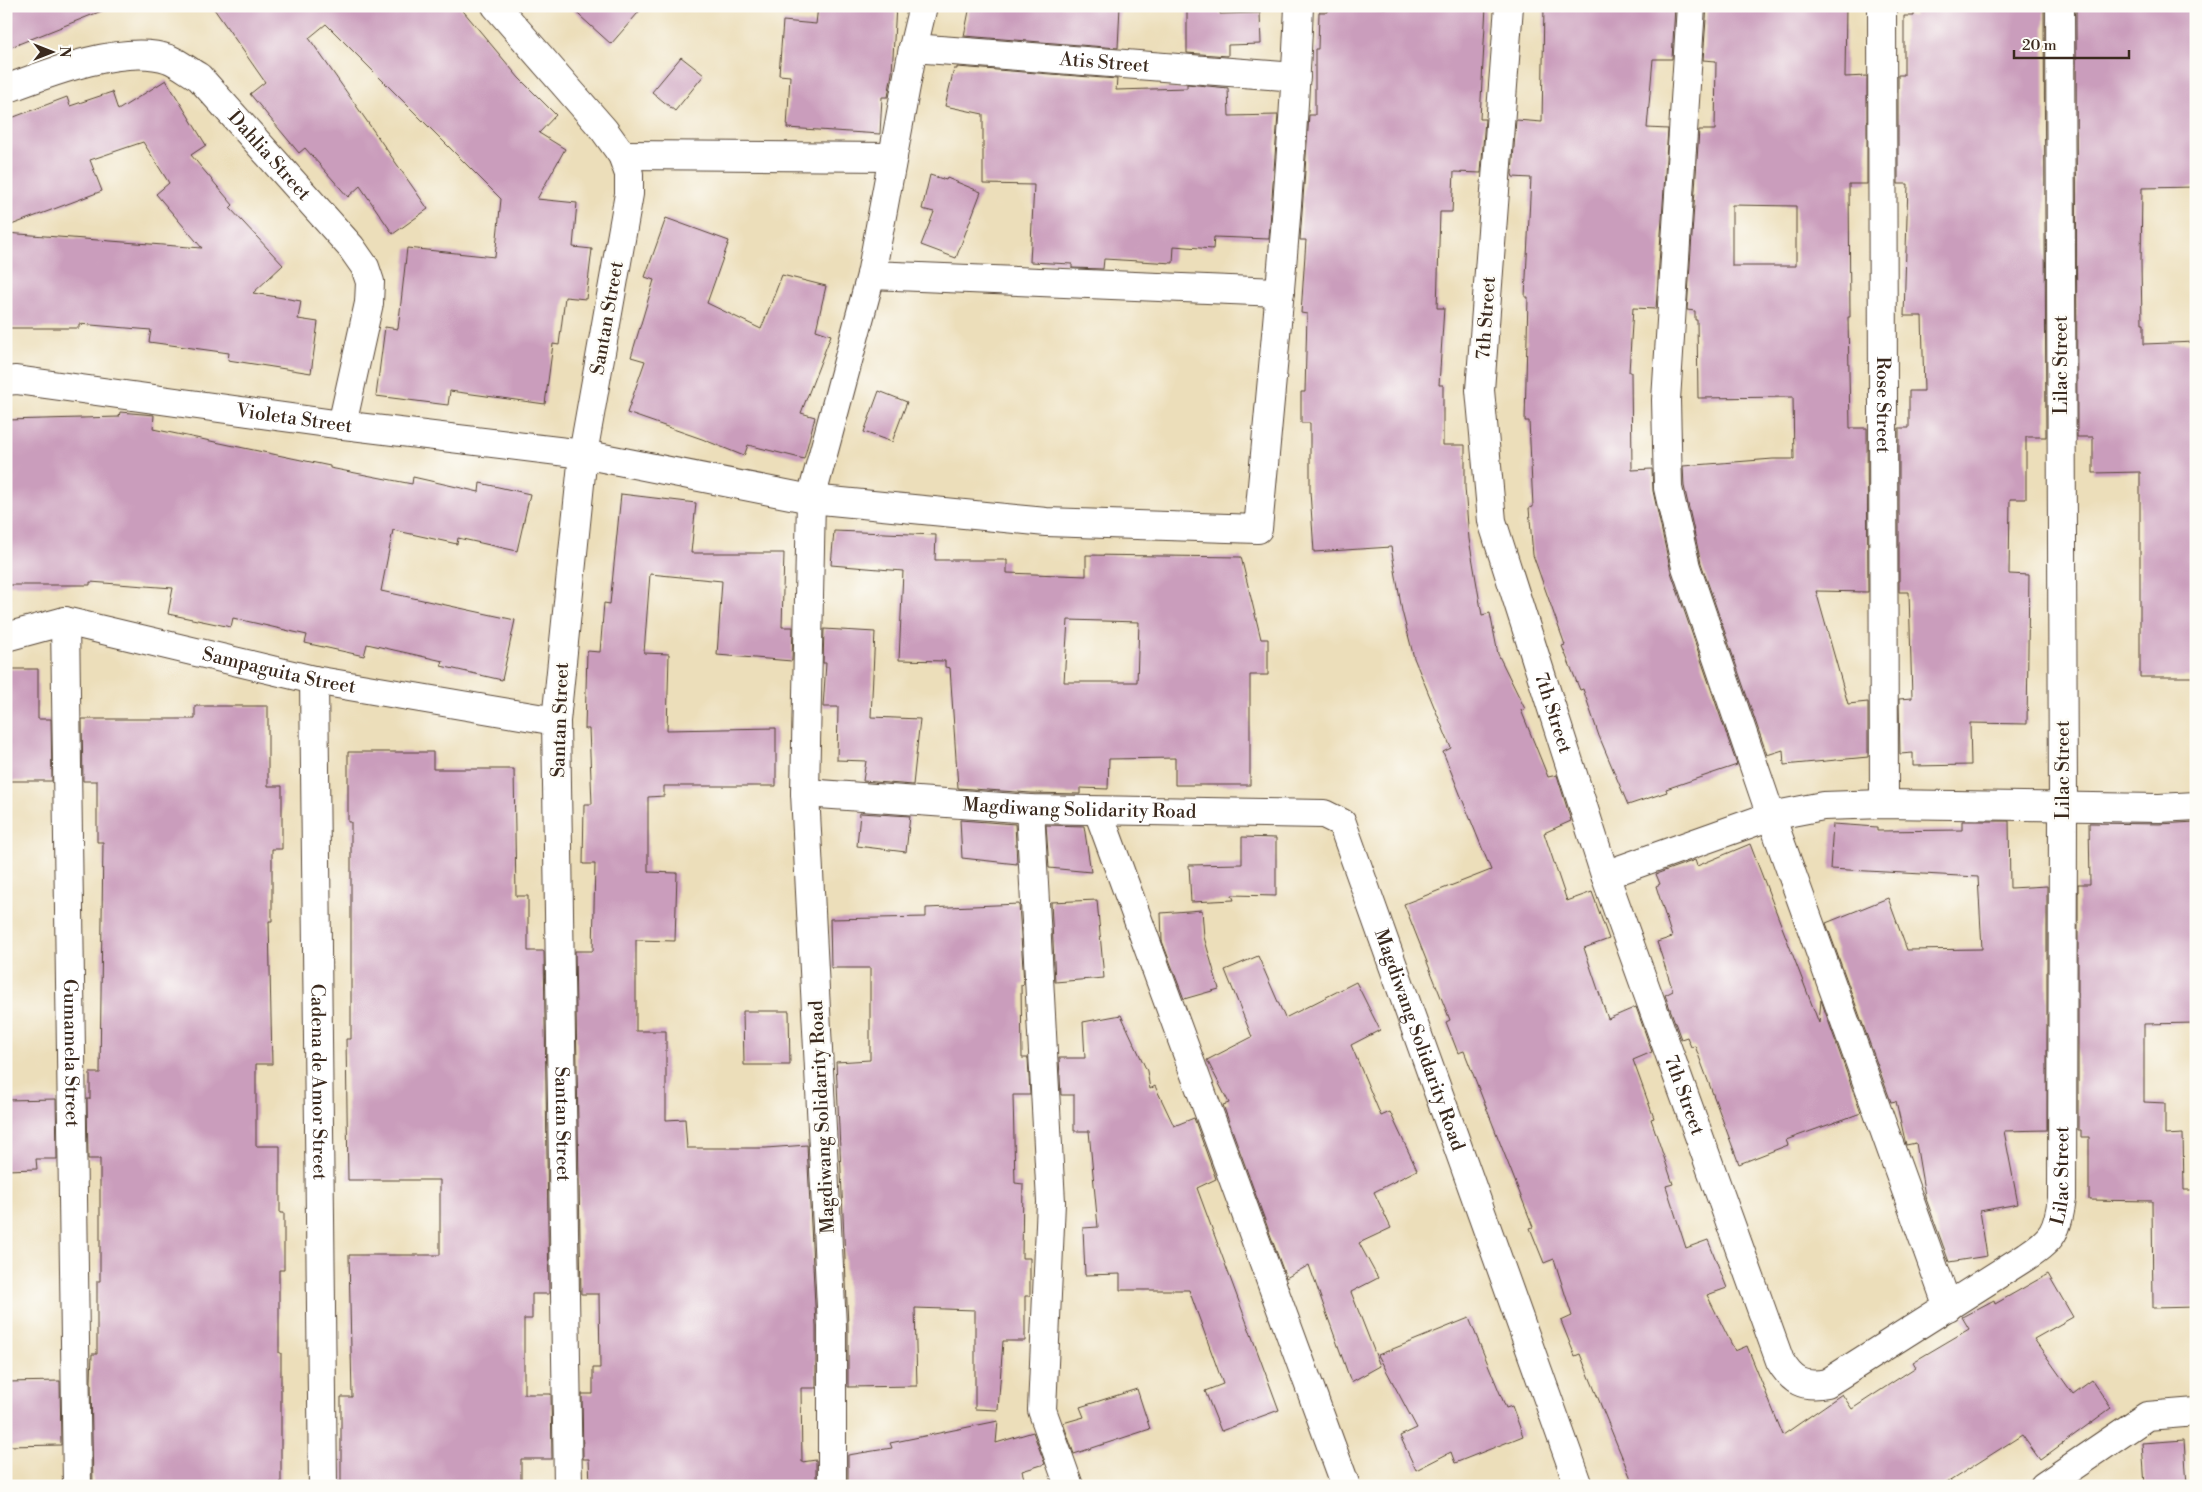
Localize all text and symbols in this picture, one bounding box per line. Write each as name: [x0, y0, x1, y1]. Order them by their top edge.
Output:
north arrow: [28, 28, 78, 78]
scale bar: [2014, 28, 2130, 60]
text: 20 m: [2022, 36, 2057, 55]
text: N: [55, 46, 73, 58]
street label: Atis Street: [1058, 47, 1150, 78]
street label: Dahlia Street: [223, 106, 316, 206]
street label: Santan Street: [585, 259, 629, 377]
street label: 7th Street: [1471, 275, 1501, 360]
street label: Lilac Street: [2049, 315, 2073, 415]
street label: Rose Street: [1871, 356, 1895, 454]
street label: Violeta Street: [234, 398, 354, 438]
street label: Sampaguita Street: [200, 642, 358, 699]
street label: Santan Street: [546, 662, 574, 778]
street label: 7th Street: [1529, 669, 1577, 756]
street label: Lilac Street: [2051, 720, 2075, 820]
street label: Magdiwang Solidarity Road: [962, 792, 1197, 824]
street label: Magdiwang Solidarity Road: [1369, 926, 1470, 1154]
street label: Gumamela Street: [58, 979, 84, 1128]
street label: Cadena de Amor Street: [305, 984, 332, 1181]
street label: Magdiwang Solidarity Road: [804, 1000, 840, 1234]
street label: 7th Street: [1659, 1052, 1710, 1139]
street label: Santan Street: [549, 1066, 575, 1182]
street label: Lilac Street: [2045, 1126, 2074, 1228]

